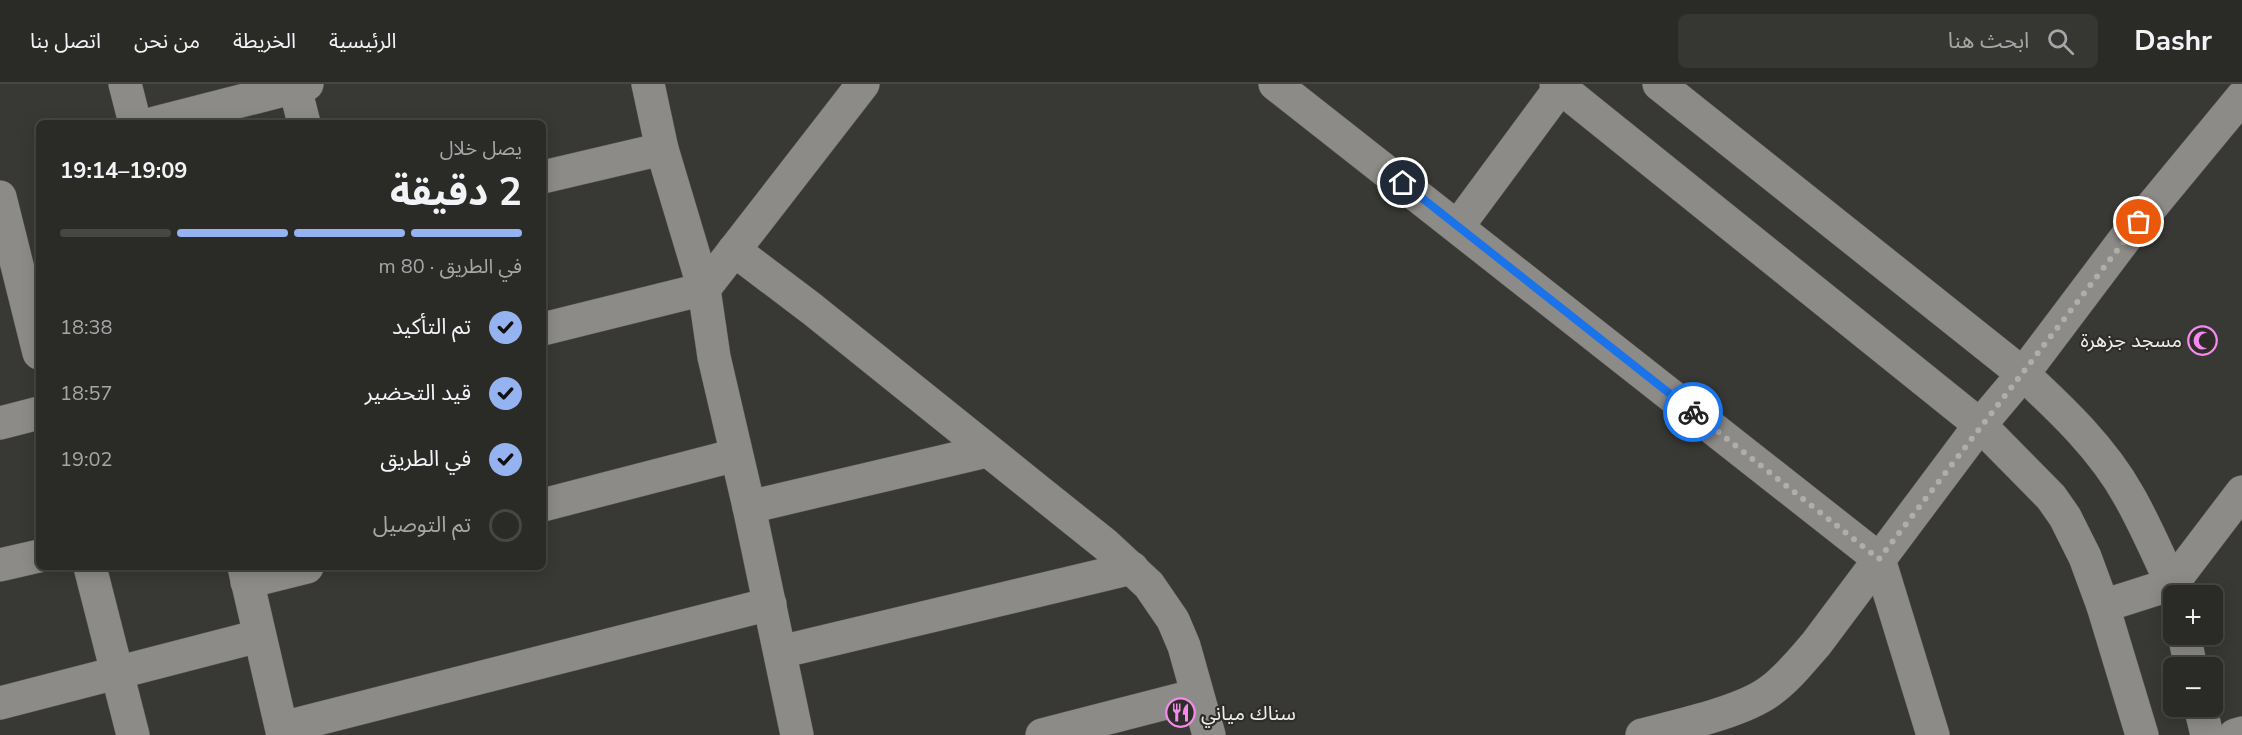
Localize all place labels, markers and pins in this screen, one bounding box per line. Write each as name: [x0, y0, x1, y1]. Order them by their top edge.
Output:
pin: [1377, 157, 1428, 208]
pin: [2113, 196, 2164, 247]
mosque icon: مسجد جزهرة: [2187, 324, 2219, 356]
place label: مسجد جزهرة: [2080, 327, 2182, 354]
restaurant icon: سناك مياني: [1164, 697, 1196, 729]
place label: سناك مياني: [1201, 700, 1296, 728]

